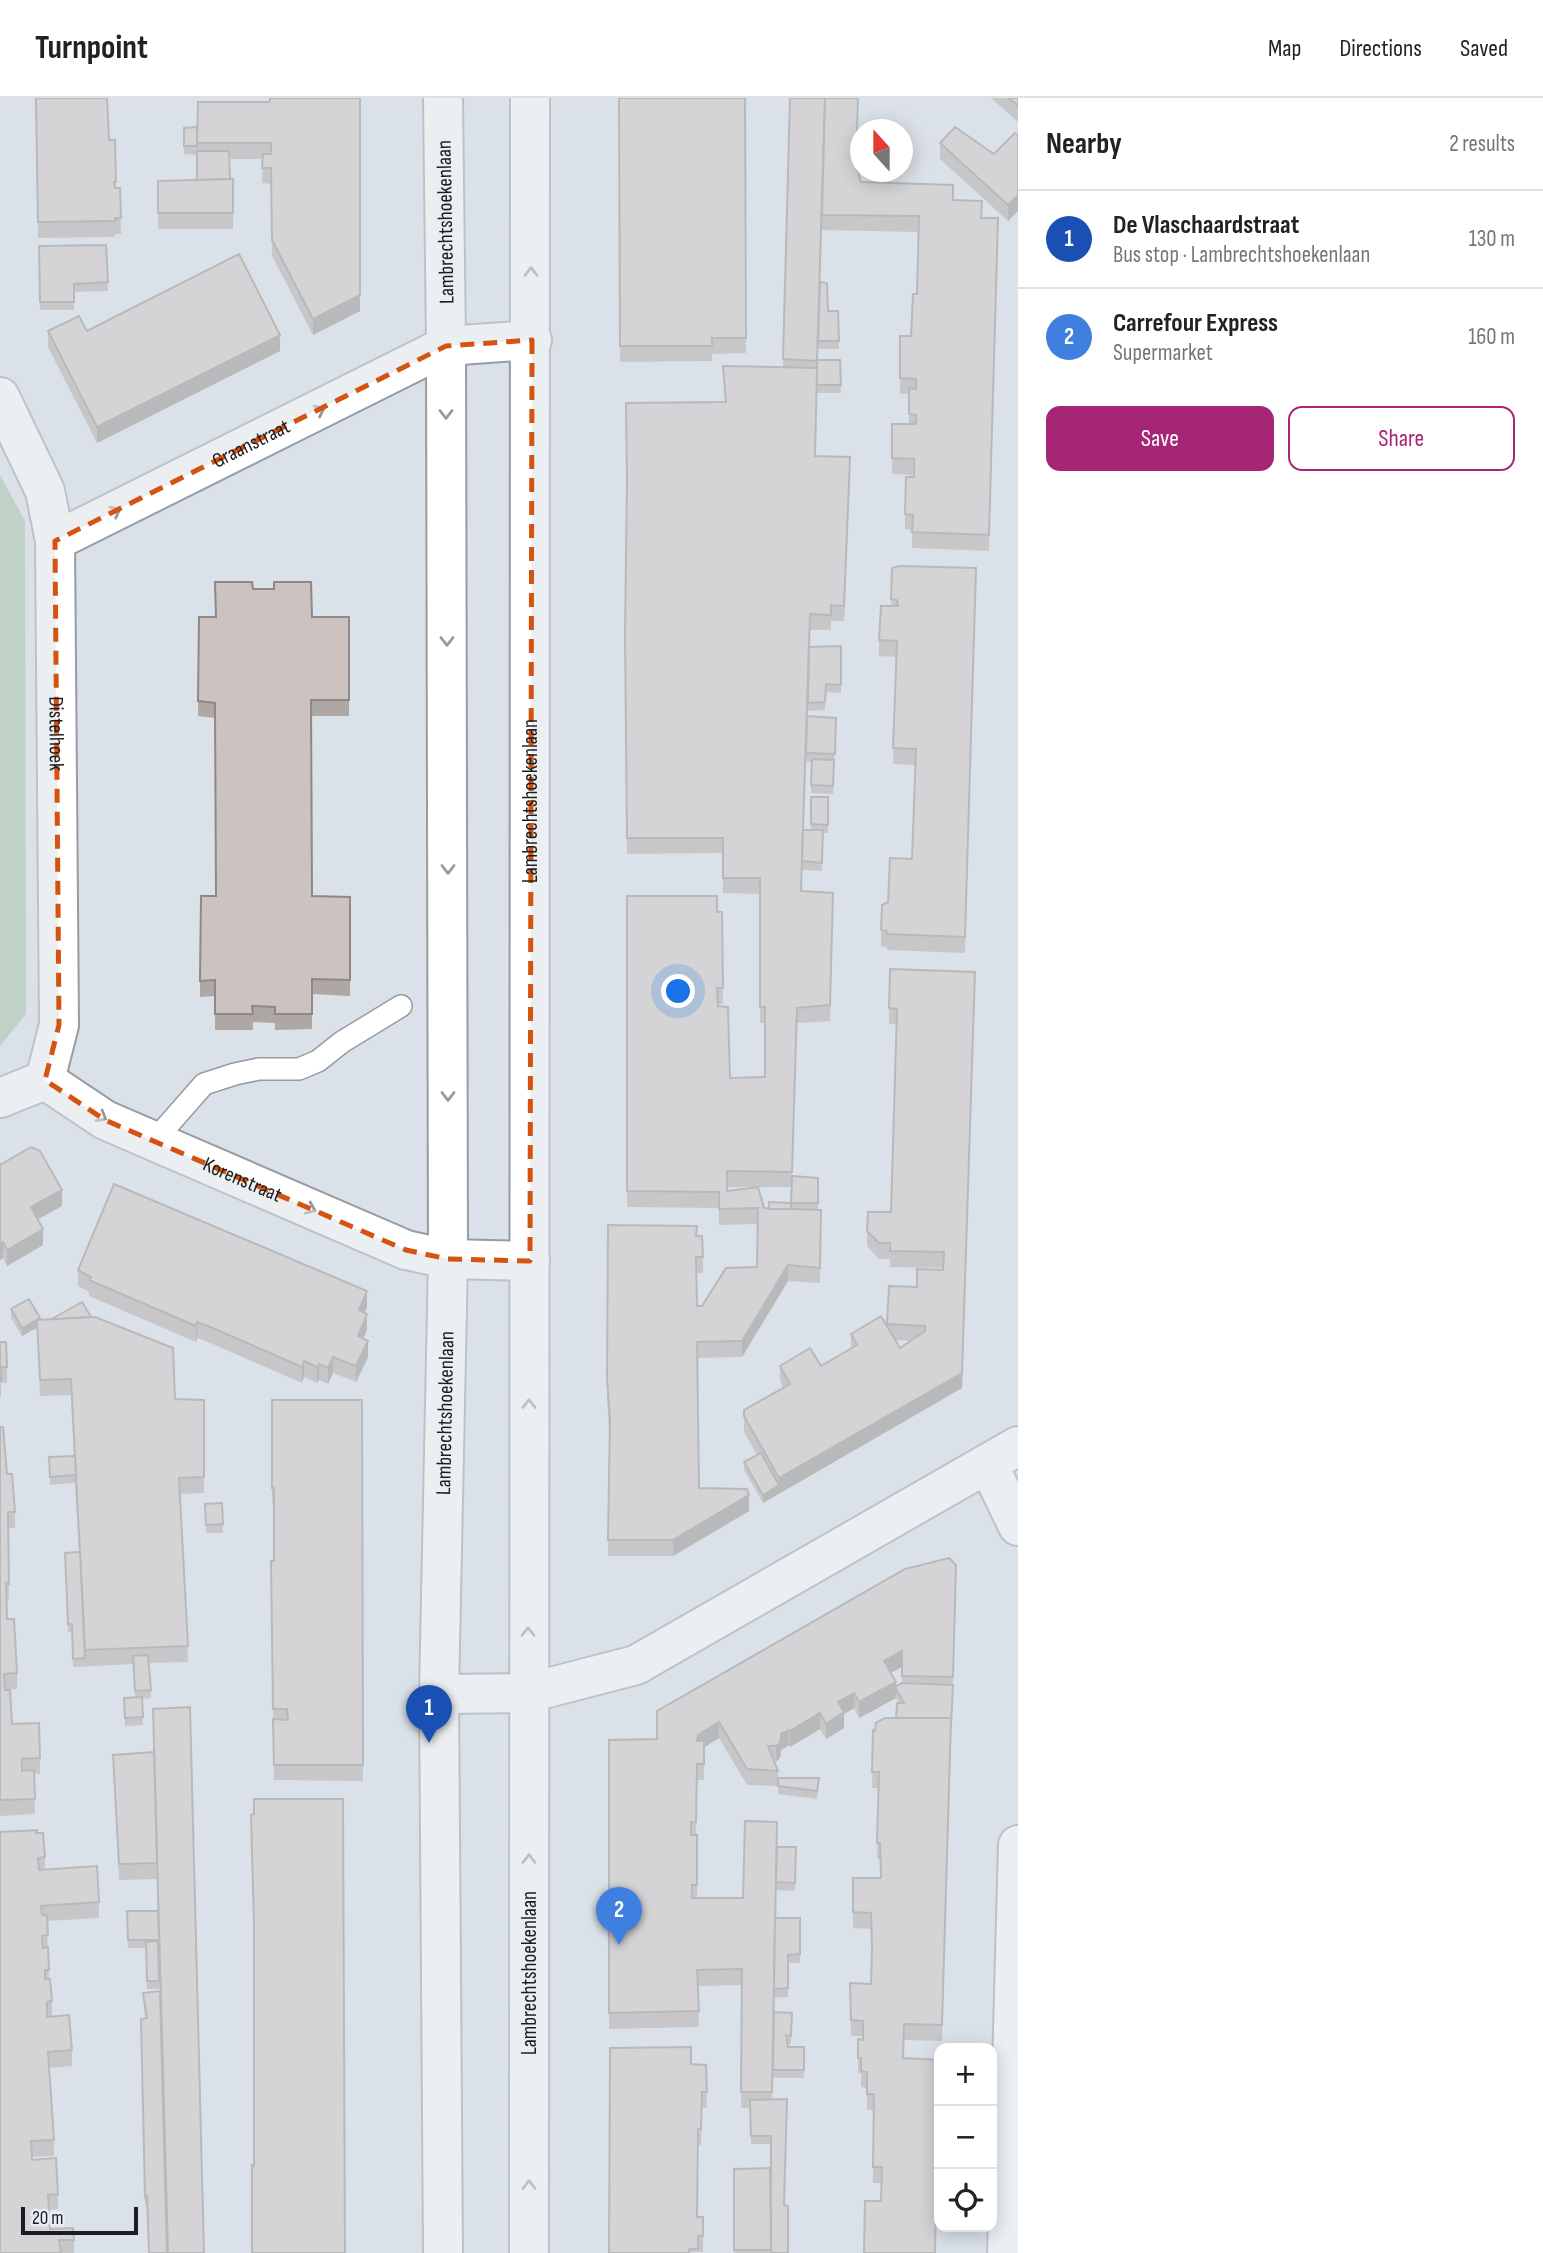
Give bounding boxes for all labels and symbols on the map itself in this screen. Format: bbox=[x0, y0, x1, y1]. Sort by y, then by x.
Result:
north arrow bbox=[850, 119, 913, 182]
street label: Lambrechtshoekenlaan bbox=[432, 140, 459, 304]
one-way arrow bbox=[523, 266, 539, 277]
one-way arrow bbox=[313, 404, 325, 418]
one-way arrow bbox=[438, 409, 454, 420]
street label: Graanstraat bbox=[208, 414, 294, 474]
one-way arrow bbox=[109, 505, 121, 519]
one-way arrow bbox=[439, 637, 455, 647]
street label: Distelhoek bbox=[43, 696, 69, 771]
street label: Lambrechtshoekenlaan bbox=[518, 719, 543, 883]
one-way arrow bbox=[440, 864, 456, 875]
your location bbox=[661, 974, 695, 1008]
one-way arrow bbox=[440, 1092, 456, 1102]
one-way arrow bbox=[95, 1109, 108, 1122]
street label: Korenstraat bbox=[199, 1152, 286, 1208]
one-way arrow bbox=[303, 1201, 316, 1215]
street label: Lambrechtshoekenlaan bbox=[431, 1331, 460, 1495]
one-way arrow bbox=[521, 1399, 537, 1409]
one-way arrow bbox=[520, 1626, 536, 1637]
pin: 1 bbox=[406, 1685, 452, 1743]
one-way arrow bbox=[521, 1854, 537, 1864]
pin: 2 bbox=[596, 1887, 642, 1945]
street label: Lambrechtshoekenlaan bbox=[517, 1891, 542, 2055]
one-way arrow bbox=[521, 2179, 537, 2190]
scale bar bbox=[21, 2204, 138, 2236]

